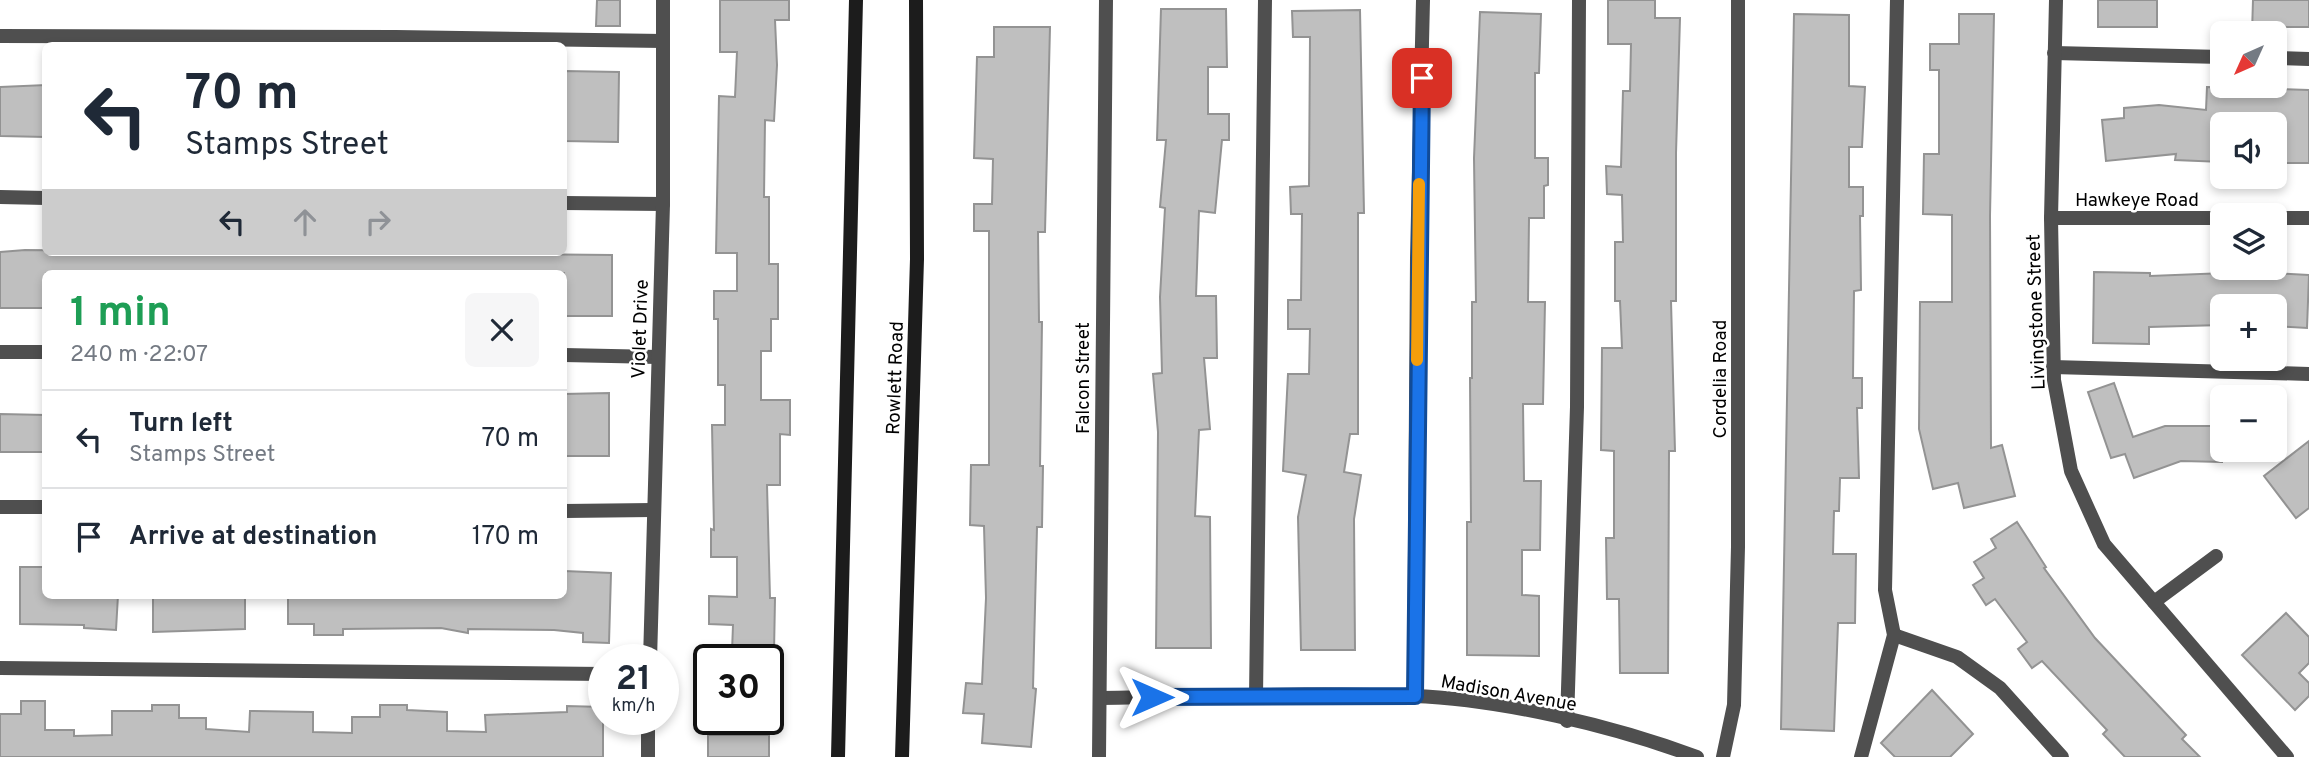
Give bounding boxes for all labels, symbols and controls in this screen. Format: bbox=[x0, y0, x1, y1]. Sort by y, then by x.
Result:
north arrow bbox=[2210, 21, 2287, 98]
map controls bbox=[2210, 21, 2287, 462]
pin bbox=[1392, 48, 1452, 108]
icon: arrive bbox=[1403, 59, 1441, 97]
text: 70 m bbox=[185, 65, 299, 127]
icon: left bbox=[70, 70, 161, 161]
button: sound bbox=[2210, 112, 2287, 189]
text: Stamps Street bbox=[185, 126, 389, 166]
street label: Hawkeye Road bbox=[2075, 189, 2199, 213]
icon: left bbox=[213, 203, 251, 241]
icon: ahead bbox=[286, 203, 324, 241]
icon: right bbox=[359, 203, 397, 241]
button: layers bbox=[2210, 203, 2287, 280]
street label: Livingstone Street bbox=[2022, 234, 2052, 390]
street label: Violet Drive bbox=[627, 279, 655, 379]
text: 1 min bbox=[70, 288, 171, 341]
button: close bbox=[465, 293, 539, 367]
button: + bbox=[2210, 294, 2287, 371]
street label: Cordelia Road bbox=[1709, 320, 1733, 438]
street label: Rowlett Road bbox=[882, 321, 910, 435]
street label: Falcon Street bbox=[1072, 322, 1096, 434]
text: 240 m · 22:07 bbox=[70, 341, 208, 370]
button: − bbox=[2210, 385, 2287, 462]
text: Turn left bbox=[129, 408, 233, 441]
icon: left bbox=[70, 420, 108, 458]
text: 70 m bbox=[481, 423, 539, 456]
text: Stamps Street bbox=[129, 441, 275, 470]
icon: arrive bbox=[70, 518, 108, 556]
text: Arrive at destination bbox=[129, 521, 377, 554]
text: 170 m bbox=[472, 521, 539, 554]
speed limit sign: 30 bbox=[693, 644, 784, 735]
text: 21 bbox=[616, 658, 651, 702]
position arrow bbox=[1115, 660, 1189, 734]
street label: Madison Avenue bbox=[1439, 670, 1579, 718]
text: km/h bbox=[612, 695, 655, 718]

